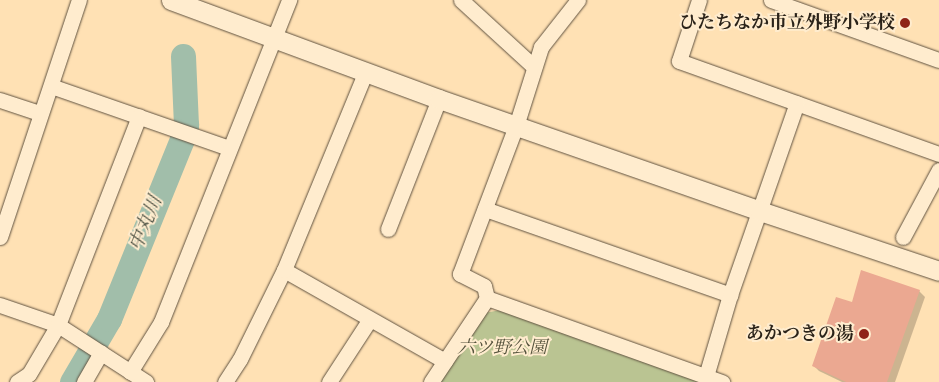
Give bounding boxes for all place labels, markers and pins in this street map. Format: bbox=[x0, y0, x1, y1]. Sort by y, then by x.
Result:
place label: ひたちなか市立外野小学校 bbox=[679, 12, 895, 34]
marker: ひたちなか市立外野小学校 bbox=[899, 17, 911, 29]
place label: あかつきの湯 bbox=[746, 323, 854, 345]
marker: あかつきの湯 bbox=[858, 328, 870, 340]

